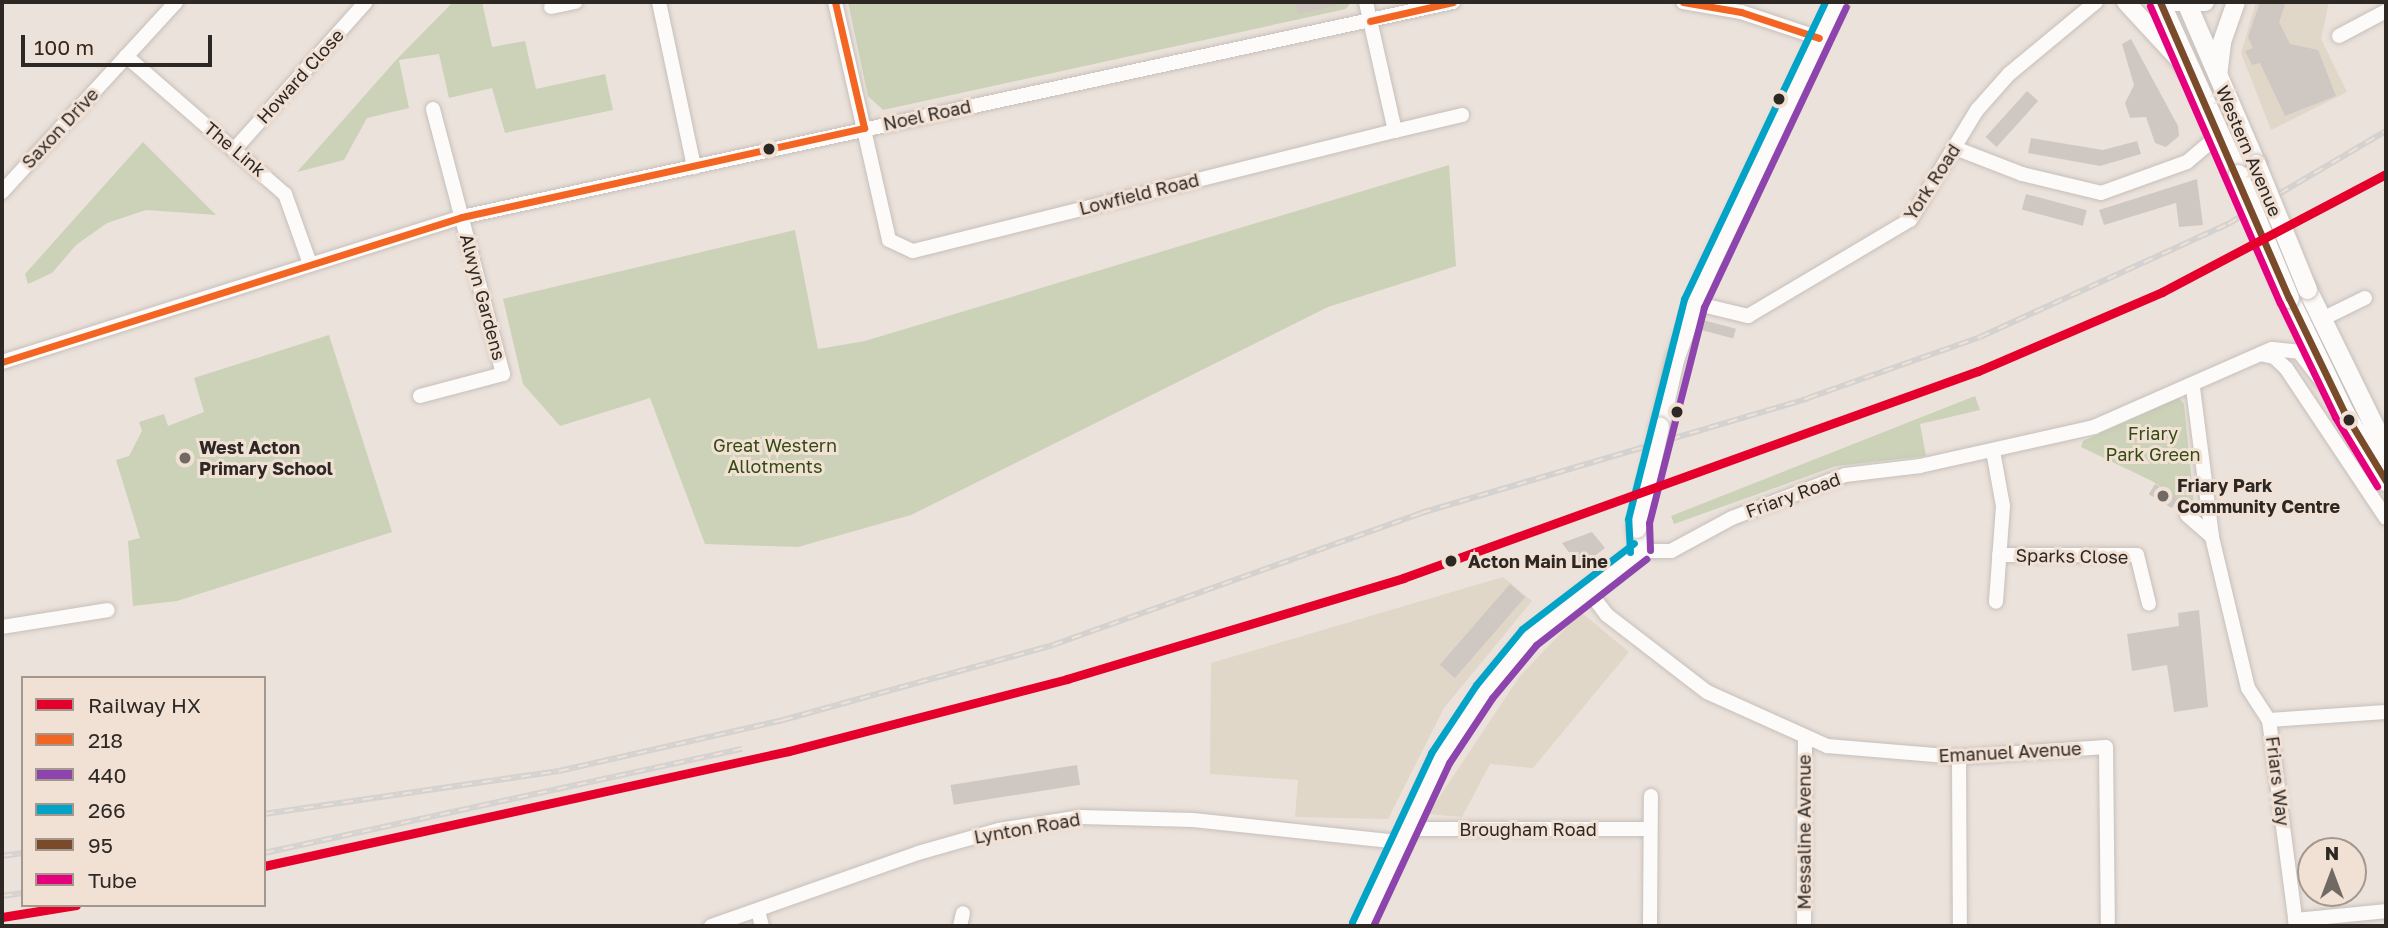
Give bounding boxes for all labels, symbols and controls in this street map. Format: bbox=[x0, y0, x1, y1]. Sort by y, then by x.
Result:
scale bar bbox=[24, 21, 215, 65]
street label: Howard Close bbox=[252, 24, 348, 128]
text: 100 m bbox=[34, 34, 94, 60]
street label: Western Avenue bbox=[2212, 82, 2286, 220]
street label: Saxon Drive bbox=[17, 83, 103, 173]
unlabelled marker bbox=[1772, 92, 1786, 106]
street label: Noel Road bbox=[881, 95, 973, 135]
street label: The Link bbox=[200, 117, 270, 181]
street label: York Road bbox=[1899, 140, 1965, 224]
unlabelled marker bbox=[762, 142, 776, 156]
street label: Lowfield Road bbox=[1077, 169, 1201, 219]
street label: Alwyn Gardens bbox=[456, 232, 510, 362]
unlabelled marker bbox=[1670, 405, 1684, 419]
unlabelled marker bbox=[2342, 413, 2356, 427]
park label: Friary Park Green bbox=[2106, 423, 2200, 466]
park label: Great Western Allotments bbox=[713, 435, 837, 478]
place label: West Acton Primary School bbox=[199, 437, 333, 480]
marker: West Acton Primary School bbox=[177, 450, 193, 466]
street label: Friary Road bbox=[1743, 468, 1843, 522]
place label: Friary Park Community Centre bbox=[2177, 475, 2340, 518]
marker: Friary Park Community Centre bbox=[2155, 488, 2171, 504]
street label: Sparks Close bbox=[2016, 544, 2128, 568]
marker: Acton Main Line bbox=[1440, 550, 1462, 572]
place label: Acton Main Line bbox=[1468, 550, 1608, 572]
legend bbox=[21, 676, 266, 907]
text: Railway HX bbox=[88, 692, 201, 718]
text: 218 bbox=[88, 727, 123, 753]
street label: Friars Way bbox=[2262, 735, 2294, 827]
street label: Emanuel Avenue bbox=[1938, 737, 2082, 767]
street label: Messaline Avenue bbox=[1793, 754, 1815, 910]
text: 440 bbox=[88, 762, 127, 788]
text: 266 bbox=[88, 797, 126, 823]
street label: Lynton Road bbox=[972, 808, 1082, 848]
street label: Brougham Road bbox=[1459, 818, 1597, 840]
text: 95 bbox=[88, 832, 113, 858]
north arrow bbox=[2297, 837, 2367, 907]
text: N bbox=[2325, 841, 2339, 864]
text: Tube bbox=[88, 867, 137, 893]

